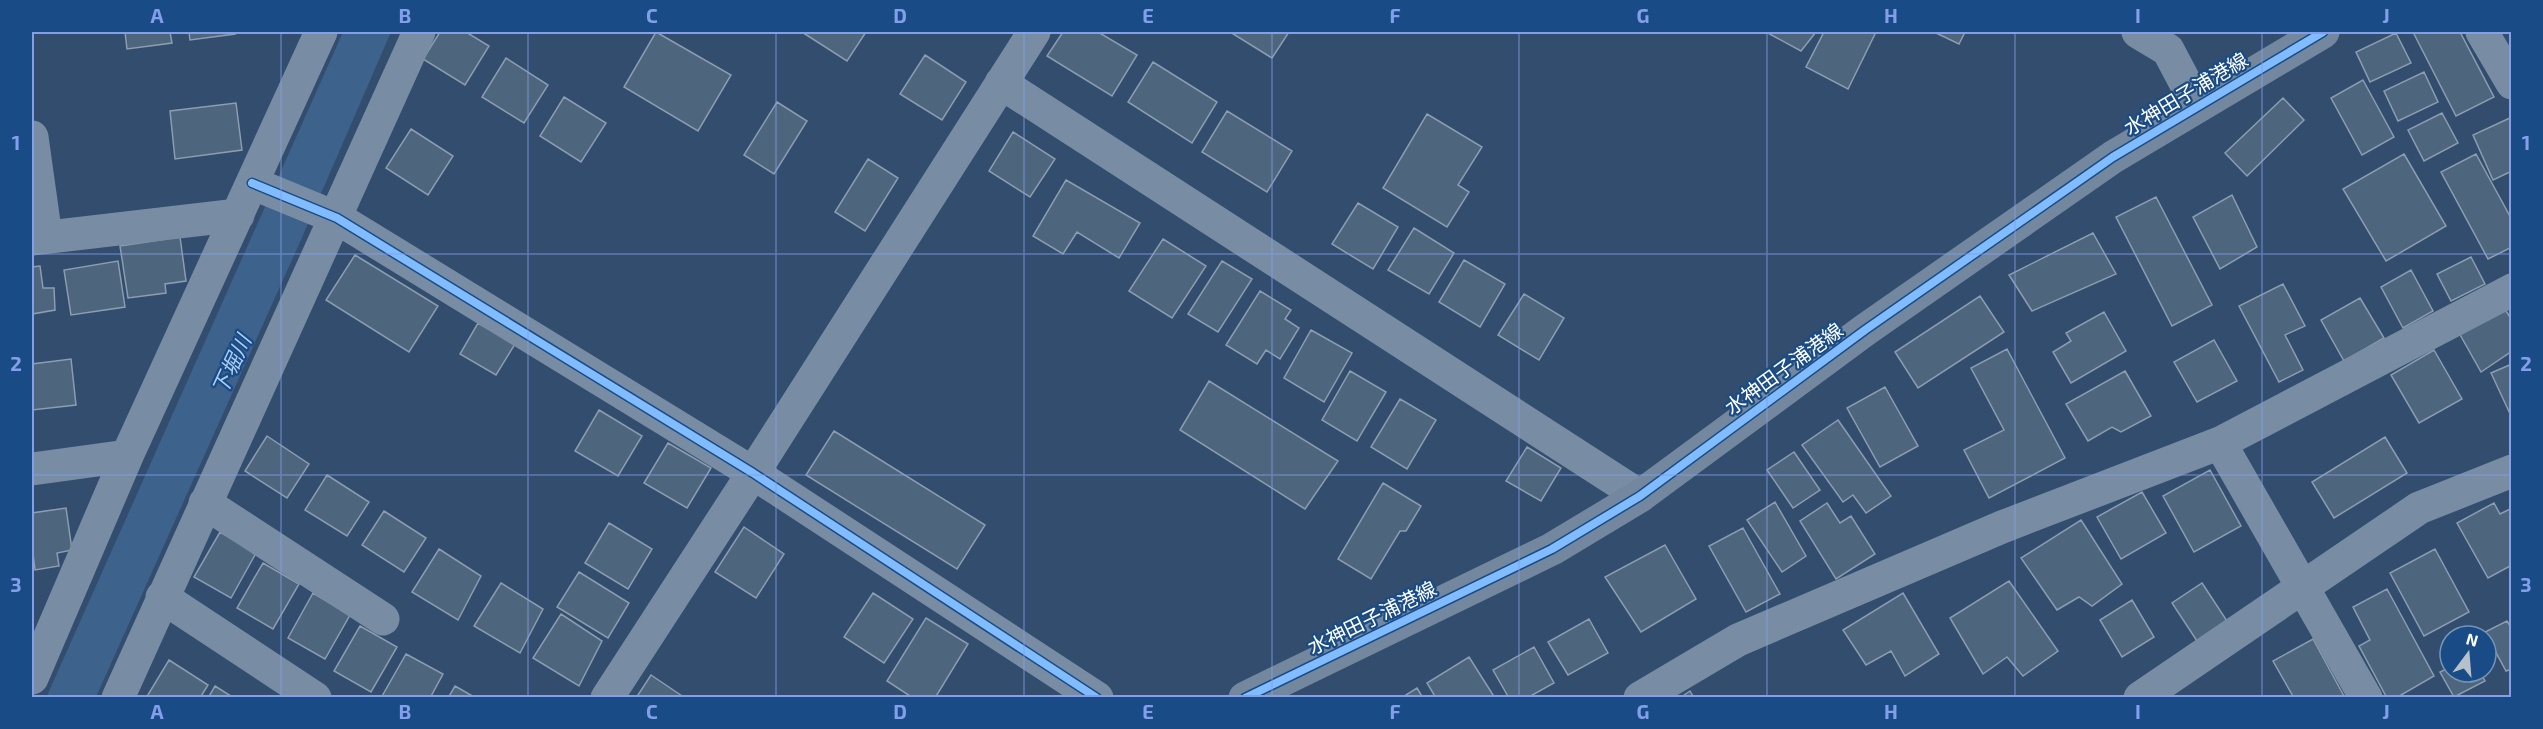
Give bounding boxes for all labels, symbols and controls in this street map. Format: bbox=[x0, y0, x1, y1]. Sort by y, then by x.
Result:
text: A bbox=[150, 3, 164, 27]
text: B bbox=[399, 3, 411, 27]
text: C bbox=[646, 3, 658, 27]
text: D bbox=[893, 3, 907, 27]
text: E bbox=[1142, 3, 1154, 27]
text: F bbox=[1389, 3, 1401, 27]
text: G bbox=[1637, 3, 1649, 27]
text: H bbox=[1884, 3, 1898, 27]
text: I bbox=[2135, 3, 2141, 27]
text: J bbox=[2382, 3, 2390, 27]
street label: 水神田子浦港線 bbox=[2119, 47, 2252, 139]
text: 1 bbox=[12, 130, 20, 154]
text: 1 bbox=[2522, 130, 2530, 154]
street label: 水神田子浦港線 bbox=[1720, 317, 1847, 419]
water label: 下堀川 bbox=[206, 329, 256, 398]
text: 2 bbox=[10, 351, 22, 375]
text: 2 bbox=[2520, 351, 2532, 375]
text: 3 bbox=[10, 572, 22, 596]
text: 3 bbox=[2520, 572, 2532, 596]
street label: 水神田子浦港線 bbox=[1303, 576, 1440, 659]
north arrow bbox=[2438, 624, 2498, 684]
text: N bbox=[2464, 628, 2480, 650]
text: A bbox=[150, 699, 164, 723]
text: B bbox=[399, 699, 411, 723]
text: C bbox=[646, 699, 658, 723]
text: D bbox=[893, 699, 907, 723]
text: E bbox=[1142, 699, 1154, 723]
text: F bbox=[1389, 699, 1401, 723]
text: G bbox=[1637, 699, 1649, 723]
text: H bbox=[1884, 699, 1898, 723]
text: I bbox=[2135, 699, 2141, 723]
text: J bbox=[2382, 699, 2390, 723]

